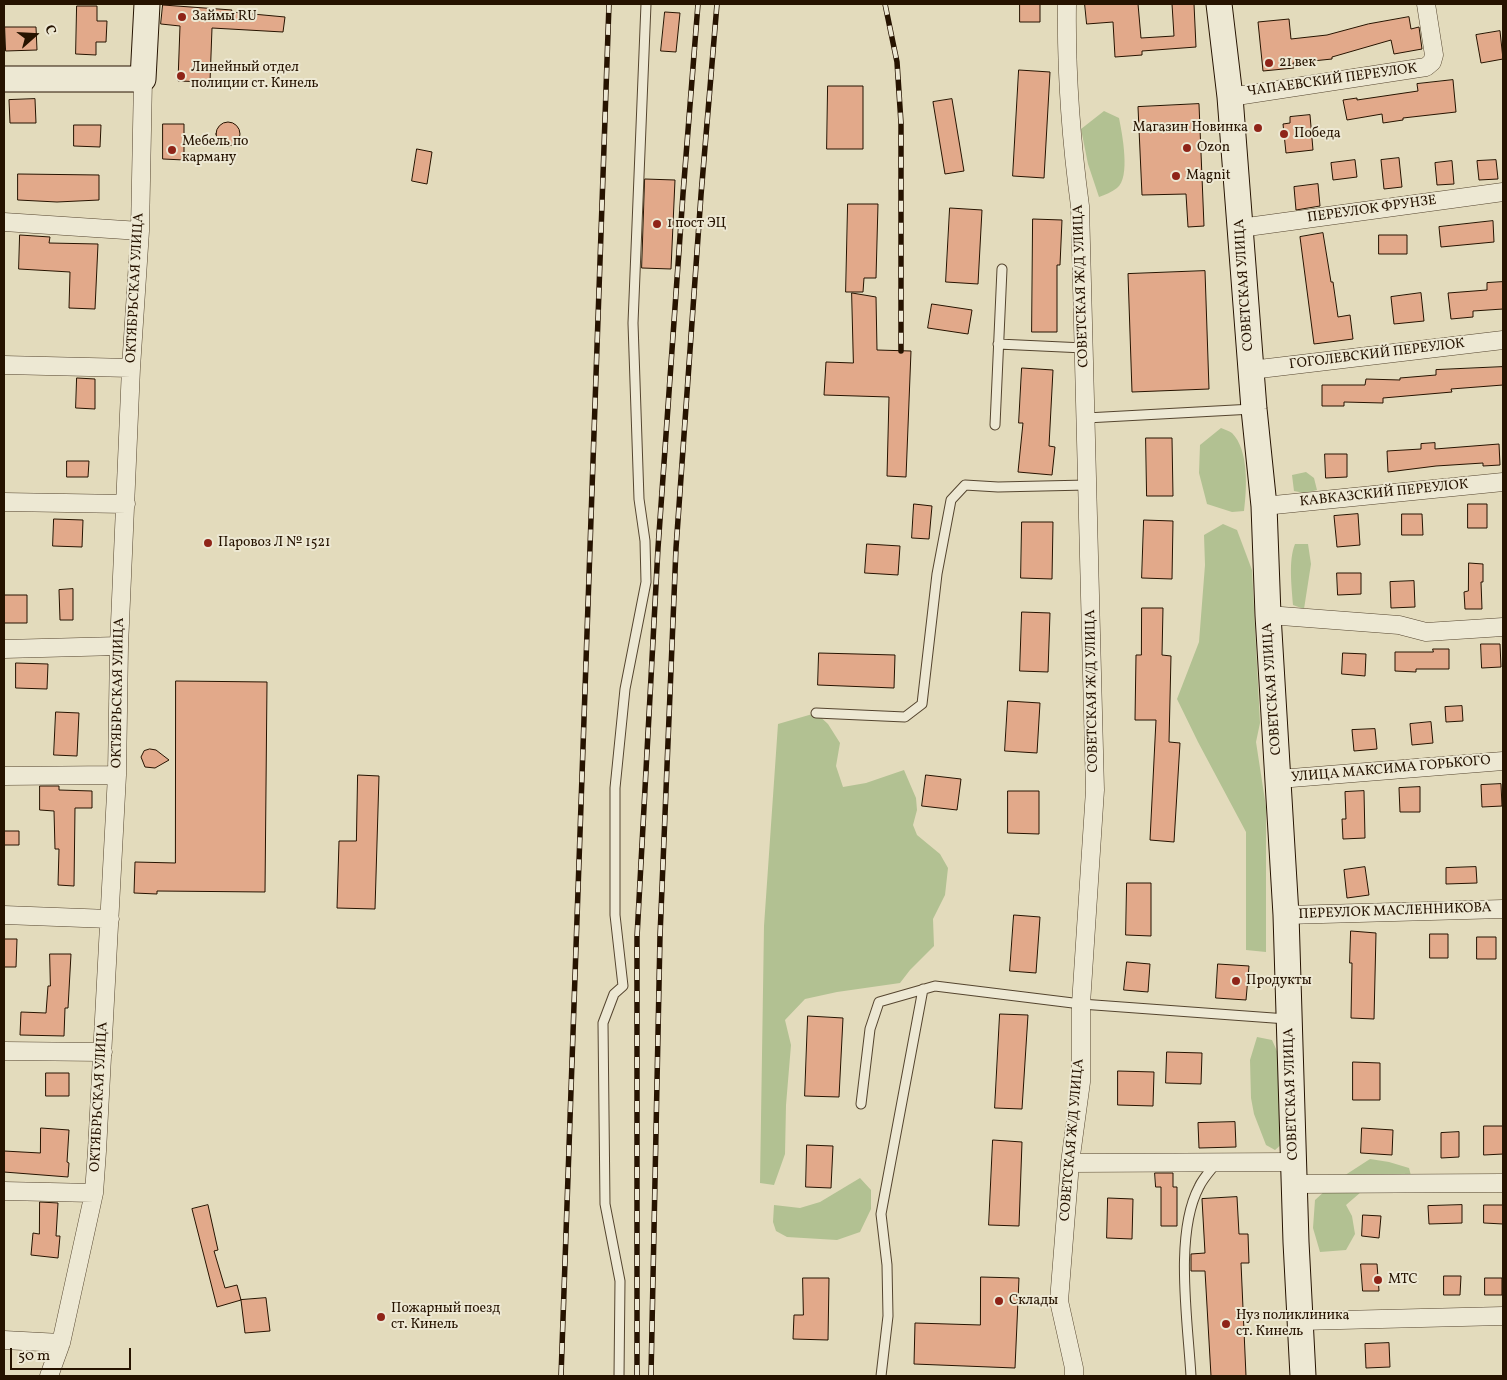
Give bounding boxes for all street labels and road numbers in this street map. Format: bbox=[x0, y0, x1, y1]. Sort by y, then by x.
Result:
street label: ЧАПАЕВСКИЙ ПЕРЕУЛОК bbox=[1246, 61, 1418, 101]
street label: ПЕРЕУЛОК ФРУНЗЕ bbox=[1306, 193, 1438, 227]
street label: СОВЕТСКАЯ Ж/Д УЛИЦА bbox=[1071, 204, 1093, 368]
street label: ОКТЯБРЬСКАЯ УЛИЦА bbox=[124, 212, 148, 364]
street label: СОВЕТСКАЯ УЛИЦА bbox=[1232, 218, 1258, 352]
street label: ГОГОЛЕВСКИЙ ПЕРЕУЛОК bbox=[1288, 336, 1466, 374]
street label: КАВКАЗСКИЙ ПЕРЕУЛОК bbox=[1299, 477, 1469, 511]
street label: СОВЕТСКАЯ Ж/Д УЛИЦА bbox=[1083, 609, 1103, 773]
street label: ОКТЯБРЬСКАЯ УЛИЦА bbox=[109, 618, 129, 768]
street label: СОВЕТСКАЯ УЛИЦА bbox=[1260, 622, 1286, 756]
street label: УЛИЦА МАКСИМА ГОРЬКОГО bbox=[1291, 753, 1491, 787]
street label: ПЕРЕУЛОК МАСЛЕННИКОВА bbox=[1298, 900, 1492, 924]
street label: ОКТЯБРЬСКАЯ УЛИЦА bbox=[88, 1021, 112, 1173]
street label: СОВЕТСКАЯ УЛИЦА bbox=[1281, 1027, 1303, 1161]
street label: СОВЕТСКАЯ Ж/Д УЛИЦА bbox=[1058, 1058, 1088, 1222]

